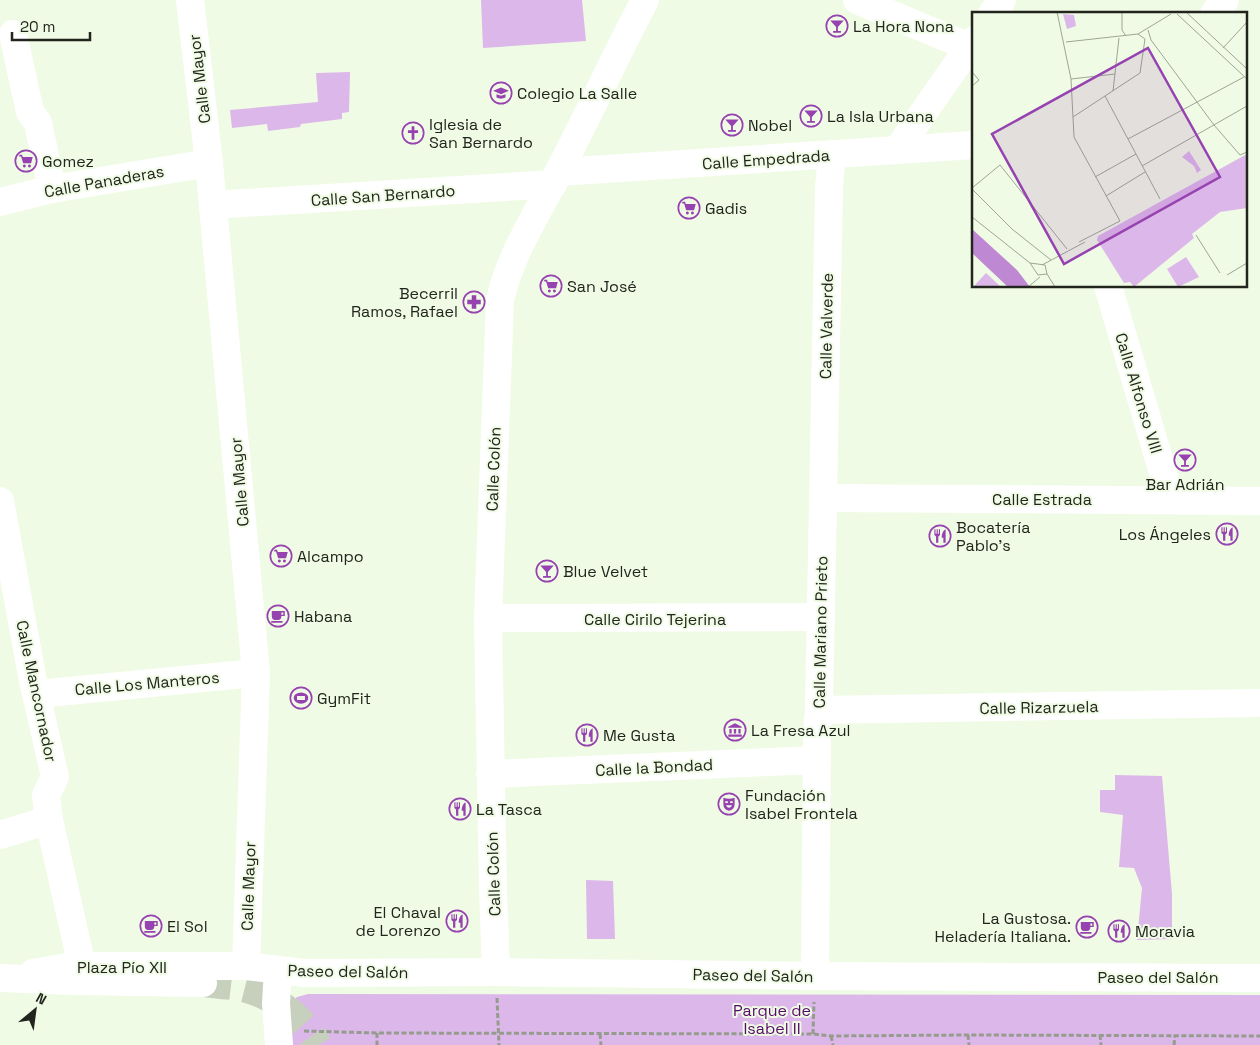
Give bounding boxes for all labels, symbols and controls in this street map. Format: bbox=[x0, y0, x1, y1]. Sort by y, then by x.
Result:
scale bar bbox=[12, 10, 90, 42]
inset map bbox=[972, 12, 1248, 288]
bar icon: La Hora Nona bbox=[825, 14, 849, 38]
place label: La Hora Nona bbox=[853, 16, 954, 37]
text: 20 m bbox=[20, 17, 55, 36]
street label: Calle Mayor bbox=[184, 33, 215, 125]
school or university icon: Colegio La Salle bbox=[489, 81, 513, 105]
place label: Colegio La Salle bbox=[517, 83, 637, 104]
bar icon: La Isla Urbana bbox=[799, 104, 823, 128]
place label: La Isla Urbana bbox=[827, 106, 934, 127]
bar icon: Nobel bbox=[720, 113, 744, 137]
place label: Iglesia de San Bernardo bbox=[429, 114, 533, 153]
place label: Nobel bbox=[748, 115, 792, 136]
church icon: Iglesia de San Bernardo bbox=[401, 121, 425, 145]
street label: Calle Empedrada bbox=[701, 145, 831, 174]
supermarket icon: Gomez bbox=[14, 149, 38, 173]
place label: Gomez bbox=[42, 151, 94, 172]
street label: Calle Panaderas bbox=[42, 161, 166, 202]
street label: Calle San Bernardo bbox=[310, 180, 456, 211]
supermarket icon: Gadis bbox=[677, 196, 701, 220]
place label: Gadis bbox=[705, 198, 747, 219]
street label: Calle Valverde bbox=[815, 273, 838, 379]
supermarket icon: San José bbox=[539, 274, 563, 298]
place label: San José bbox=[567, 276, 637, 297]
place label: Becerril Ramos, Rafael bbox=[351, 283, 458, 322]
pharmacy icon: Becerril Ramos, Rafael bbox=[462, 290, 486, 314]
street label: Calle Alfonso VIII bbox=[1110, 330, 1167, 456]
street label: Calle Colón bbox=[482, 426, 505, 512]
street label: Calle Mayor bbox=[225, 436, 254, 527]
bar icon: Bar Adrián bbox=[1173, 448, 1197, 472]
place label: Bar Adrián bbox=[1145, 474, 1225, 495]
street label: Calle Estrada bbox=[992, 489, 1092, 510]
place label: Bocatería Pablo's bbox=[956, 517, 1030, 556]
restaurant icon: Los Ángeles bbox=[1215, 522, 1239, 546]
restaurant icon: Bocatería Pablo's bbox=[928, 524, 952, 548]
place label: Los Ángeles bbox=[1119, 524, 1211, 545]
supermarket icon: Alcampo bbox=[269, 544, 293, 568]
place label: Alcampo bbox=[297, 546, 364, 567]
street label: Calle Mariano Prieto bbox=[809, 556, 832, 708]
bar icon: Blue Velvet bbox=[535, 559, 559, 583]
place label: Blue Velvet bbox=[563, 561, 648, 582]
cafe icon: Habana bbox=[266, 604, 290, 628]
place label: Habana bbox=[294, 606, 352, 627]
street label: Calle Cirilo Tejerina bbox=[584, 609, 726, 630]
street label: Calle Mancornador bbox=[11, 618, 62, 764]
street label: Calle Los Manteros bbox=[74, 667, 220, 700]
sports icon: GymFit bbox=[289, 686, 313, 710]
place label: GymFit bbox=[317, 688, 371, 709]
street label: Calle Rizarzuela bbox=[979, 696, 1099, 719]
museum icon: La Fresa Azul bbox=[723, 718, 747, 742]
place label: La Fresa Azul bbox=[751, 720, 851, 741]
restaurant icon: Me Gusta bbox=[575, 723, 599, 747]
place label: Me Gusta bbox=[603, 725, 676, 746]
street label: Calle la Bondad bbox=[595, 754, 713, 781]
place label: Fundación Isabel Frontela bbox=[745, 785, 858, 824]
theatre icon: Fundación Isabel Frontela bbox=[717, 792, 741, 816]
restaurant icon: La Tasca bbox=[448, 797, 472, 821]
place label: La Tasca bbox=[476, 799, 542, 820]
street label: Calle Colón bbox=[482, 831, 505, 917]
street label: Calle Mayor bbox=[236, 841, 261, 931]
place label: El Chaval de Lorenzo bbox=[356, 902, 441, 941]
place label: La Gustosa. Heladería Italiana. bbox=[935, 908, 1071, 947]
restaurant icon: El Chaval de Lorenzo bbox=[445, 909, 469, 933]
cafe icon: El Sol bbox=[139, 914, 163, 938]
cafe icon: La Gustosa. Heladería Italiana. bbox=[1075, 915, 1099, 939]
place label: El Sol bbox=[167, 916, 208, 937]
restaurant icon: Moravia bbox=[1107, 919, 1131, 943]
place label: Moravia bbox=[1135, 921, 1195, 942]
street label: Plaza Pío XII bbox=[77, 957, 167, 978]
street label: Paseo del Salón bbox=[287, 960, 409, 983]
street label: Paseo del Salón bbox=[692, 964, 814, 987]
street label: Paseo del Salón bbox=[1098, 967, 1218, 988]
north arrow bbox=[10, 985, 60, 1035]
text: N bbox=[33, 988, 50, 1009]
park label: Parque de Isabel II bbox=[733, 1000, 811, 1039]

